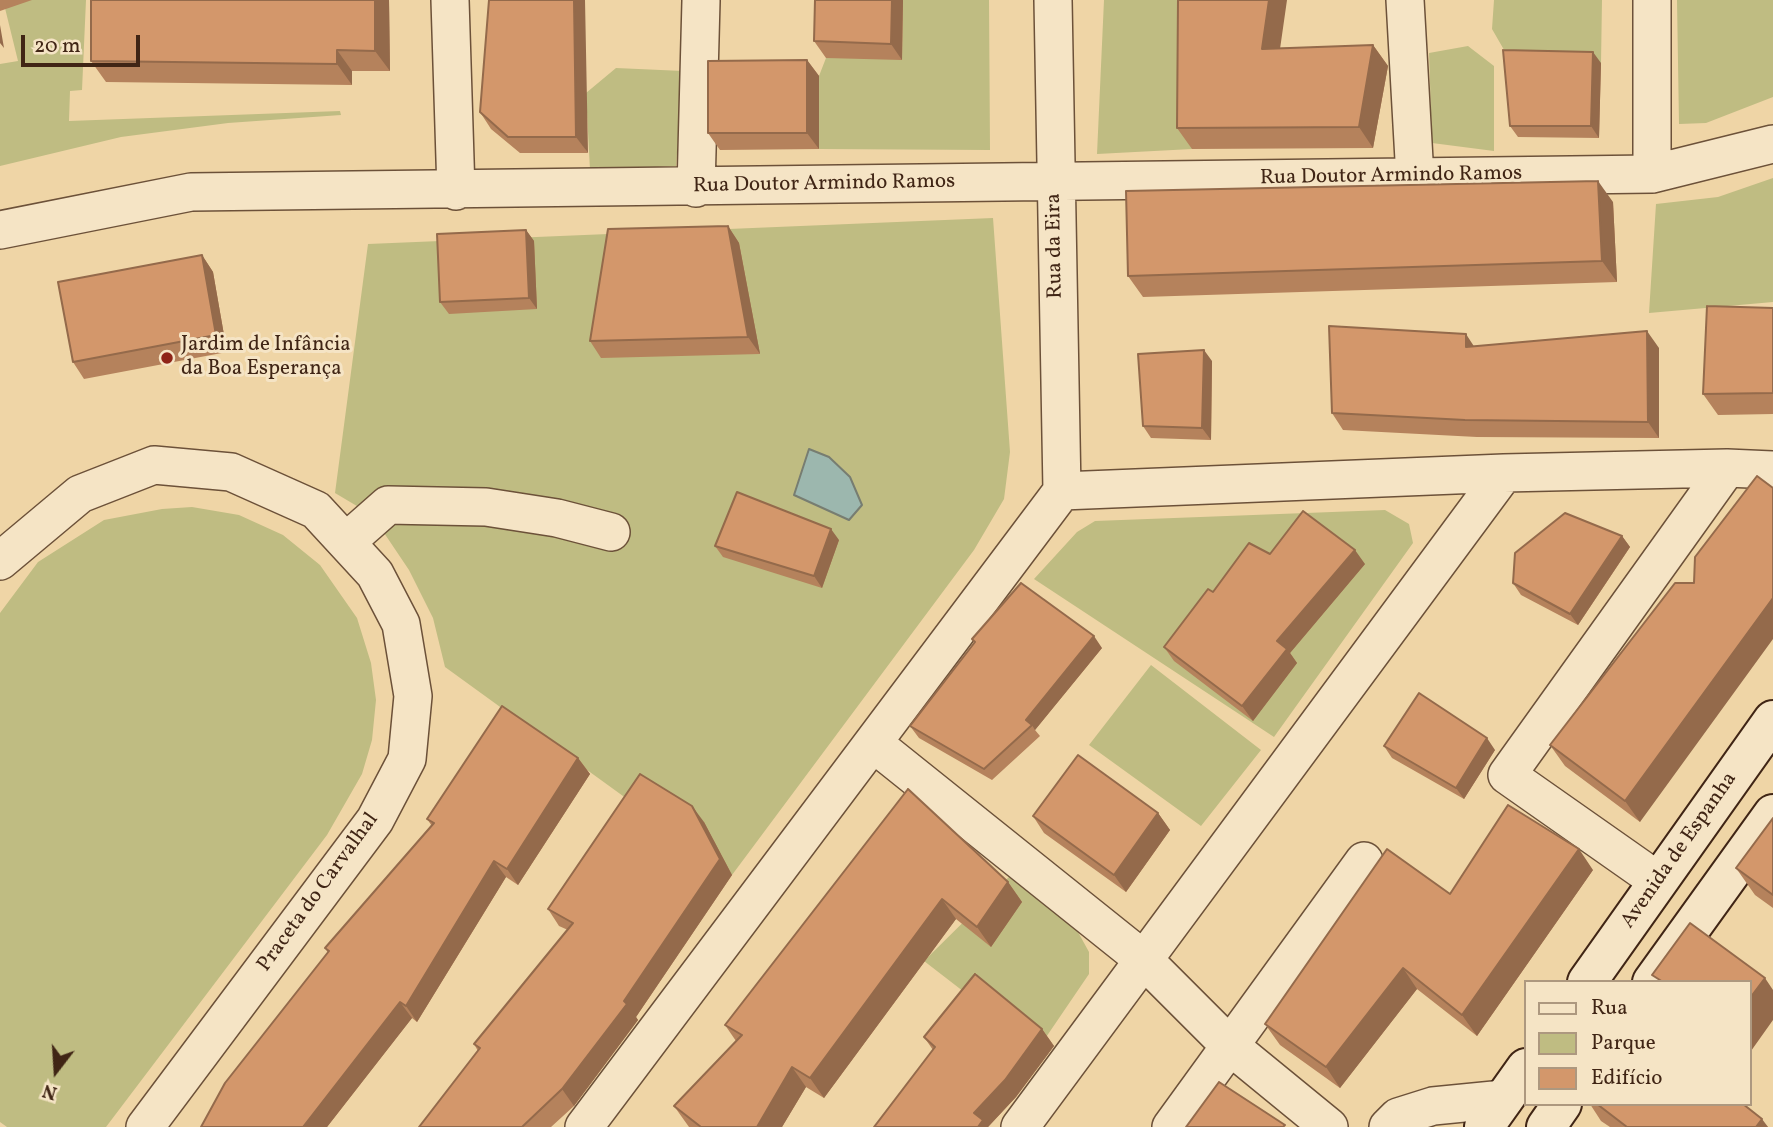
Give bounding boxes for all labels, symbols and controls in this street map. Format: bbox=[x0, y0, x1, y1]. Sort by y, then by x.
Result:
scale bar bbox=[24, 21, 144, 65]
text: 20 m bbox=[34, 32, 80, 61]
street label: Rua Doutor Armindo Ramos bbox=[1260, 162, 1522, 192]
street label: Rua Doutor Armindo Ramos bbox=[693, 170, 955, 200]
street label: Rua da Eira bbox=[1042, 193, 1070, 299]
place label: Jardim de Infância da Boa Esperança bbox=[181, 333, 351, 383]
marker: Jardim de Infância da Boa Esperança bbox=[159, 350, 175, 366]
street label: Avenida de Espanha bbox=[1617, 768, 1743, 934]
street label: Praceta do Carvalhal bbox=[253, 809, 385, 977]
legend bbox=[1524, 980, 1752, 1106]
text: Rua bbox=[1591, 994, 1628, 1023]
text: Parque bbox=[1591, 1029, 1656, 1058]
north arrow bbox=[21, 1036, 91, 1106]
text: Edifício bbox=[1591, 1064, 1663, 1093]
text: N bbox=[39, 1077, 60, 1106]

